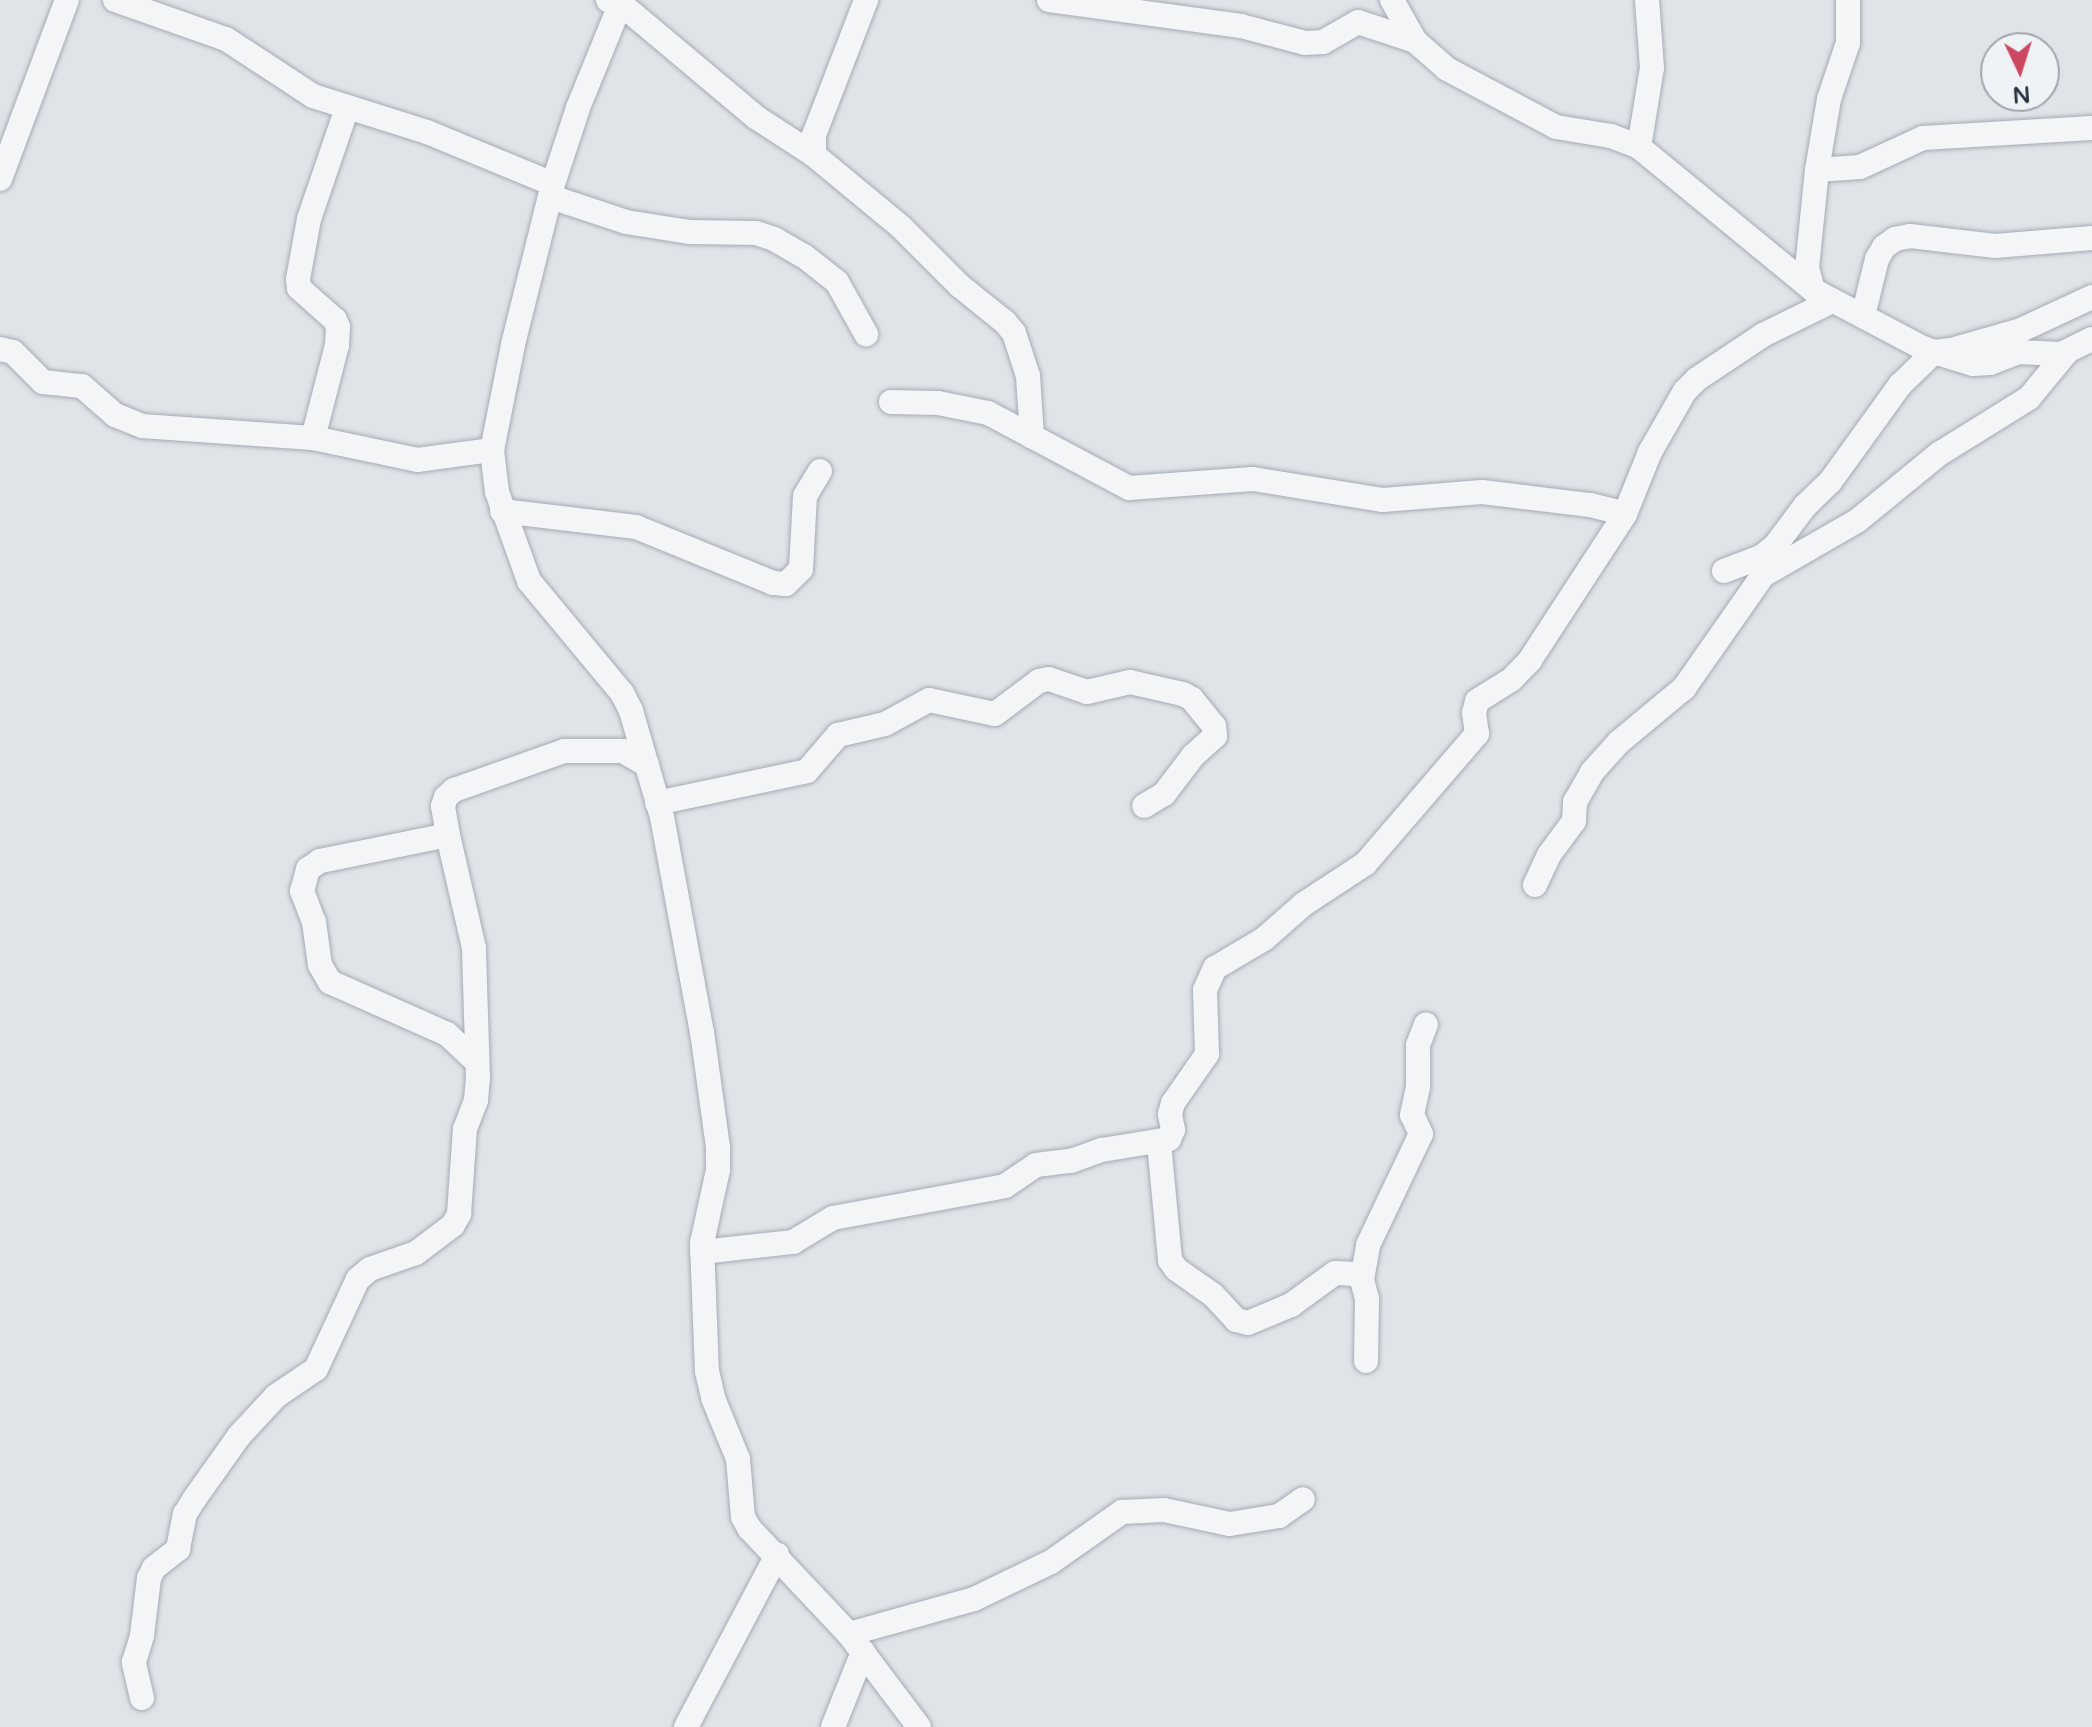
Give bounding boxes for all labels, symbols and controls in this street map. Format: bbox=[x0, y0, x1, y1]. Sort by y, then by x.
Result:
north arrow bbox=[1980, 32, 2060, 112]
text: N bbox=[2012, 80, 2031, 108]

